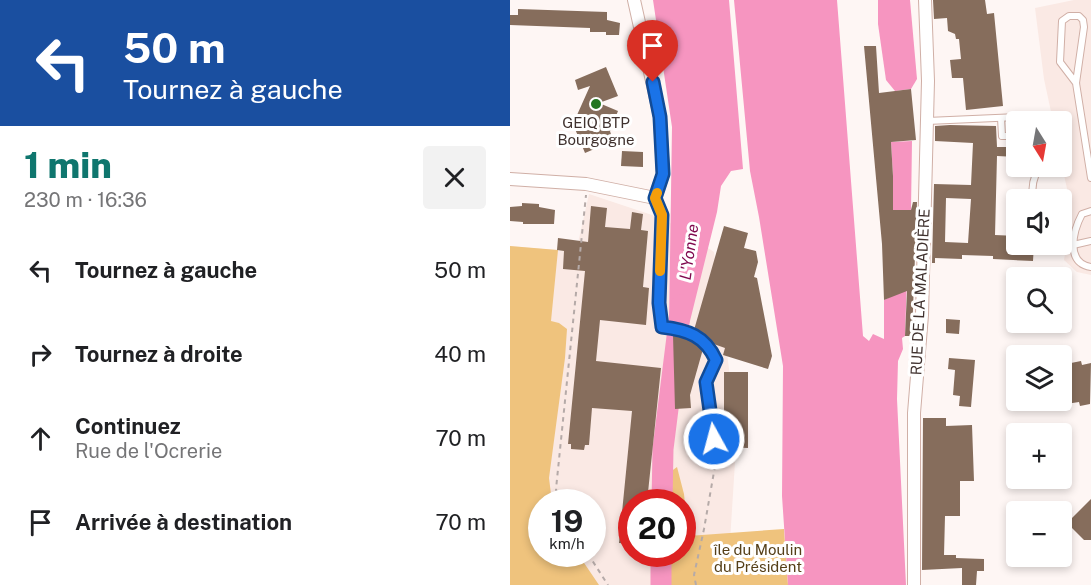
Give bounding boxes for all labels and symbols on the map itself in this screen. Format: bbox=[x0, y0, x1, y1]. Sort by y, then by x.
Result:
pin bbox=[627, 20, 678, 82]
marker: GEIQ BTP Bourgogne bbox=[589, 97, 603, 111]
north arrow bbox=[1006, 111, 1072, 177]
place label: GEIQ BTP Bourgogne bbox=[558, 114, 635, 148]
street label: RUE DE LA MALADIÈRE bbox=[907, 208, 933, 376]
water label: L'Yonne bbox=[676, 223, 702, 281]
position arrow bbox=[682, 407, 746, 471]
speed limit sign: 20 bbox=[618, 489, 696, 567]
park label: île du Moulin du Président bbox=[713, 541, 802, 575]

